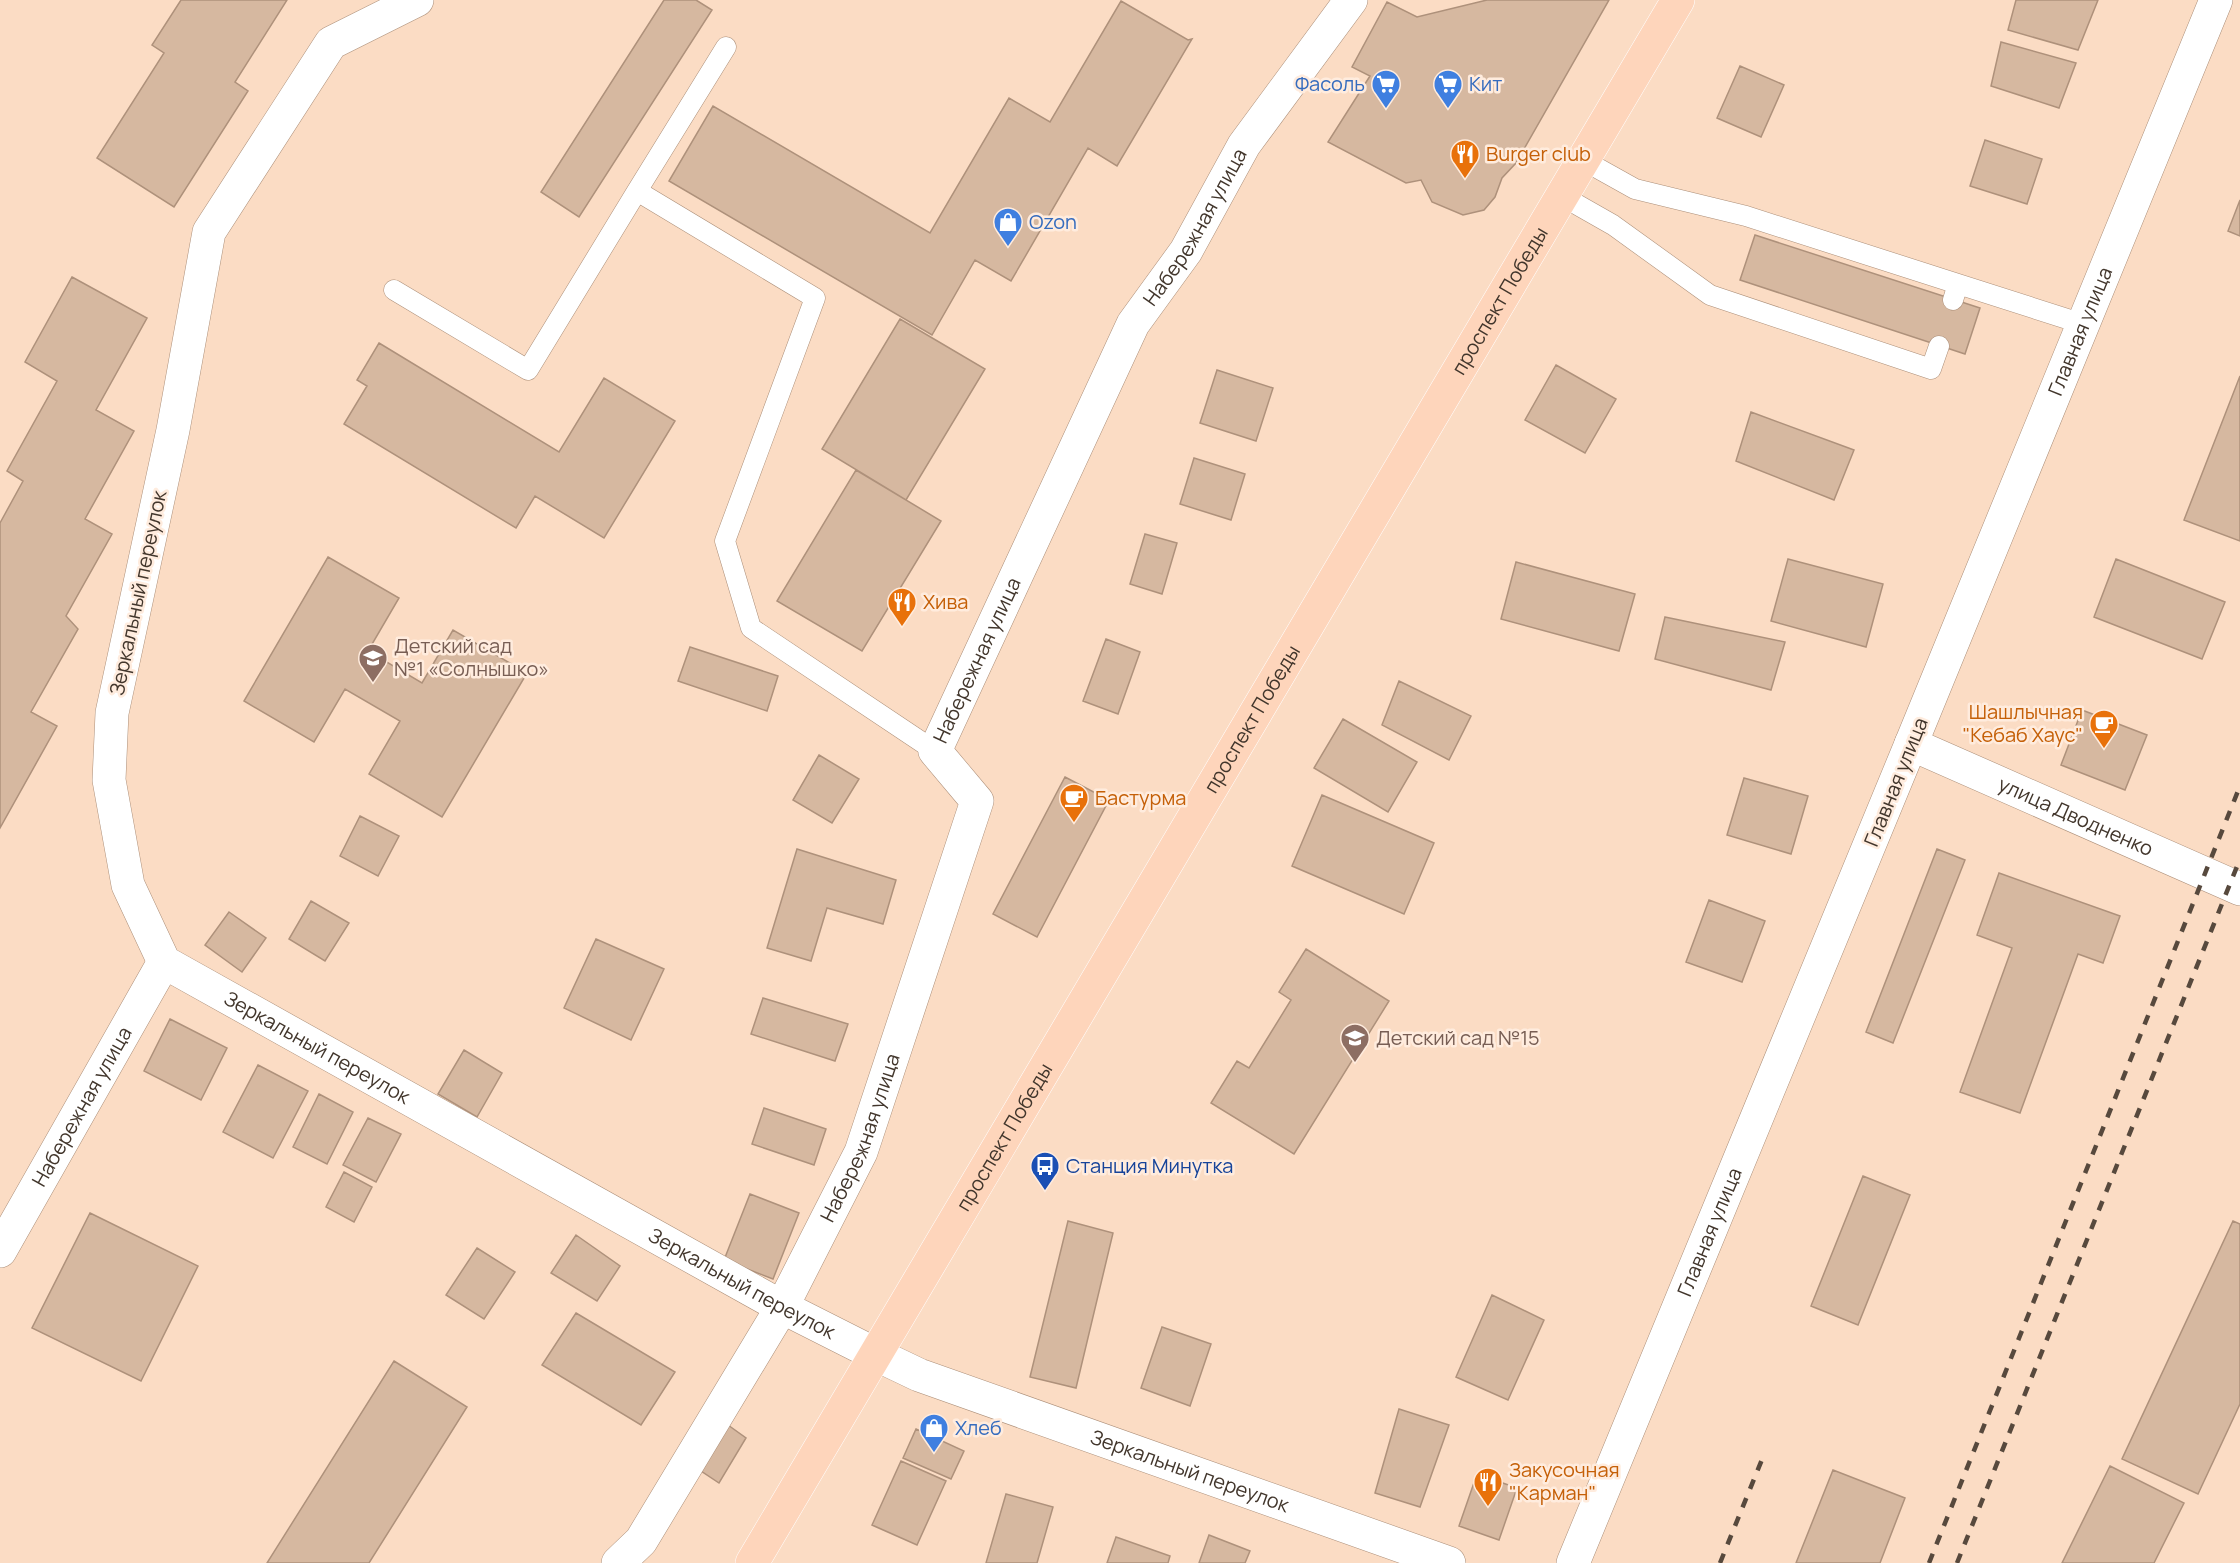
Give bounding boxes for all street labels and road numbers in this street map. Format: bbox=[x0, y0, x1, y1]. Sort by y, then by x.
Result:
street label: Набережная улица bbox=[1137, 143, 1253, 311]
street label: проспект Победы bbox=[1445, 222, 1554, 380]
street label: Главная улица bbox=[2041, 263, 2118, 400]
street label: Зеркальный переулок bbox=[103, 487, 173, 698]
street label: Набережная улица bbox=[927, 573, 1027, 747]
street label: проспект Победы bbox=[1197, 640, 1306, 798]
street label: Главная улица bbox=[1857, 713, 1934, 850]
street label: улица Дводненко bbox=[1994, 770, 2158, 862]
street label: Зеркальный переулок bbox=[220, 984, 416, 1110]
street label: Набережная улица bbox=[25, 1021, 138, 1191]
street label: Набережная улица bbox=[814, 1050, 906, 1226]
street label: проспект Победы bbox=[950, 1058, 1058, 1216]
street label: Главная улица bbox=[1671, 1163, 1748, 1300]
street label: Зеркальный переулок bbox=[644, 1221, 841, 1345]
street label: Зеркальный переулок bbox=[1087, 1423, 1294, 1519]

